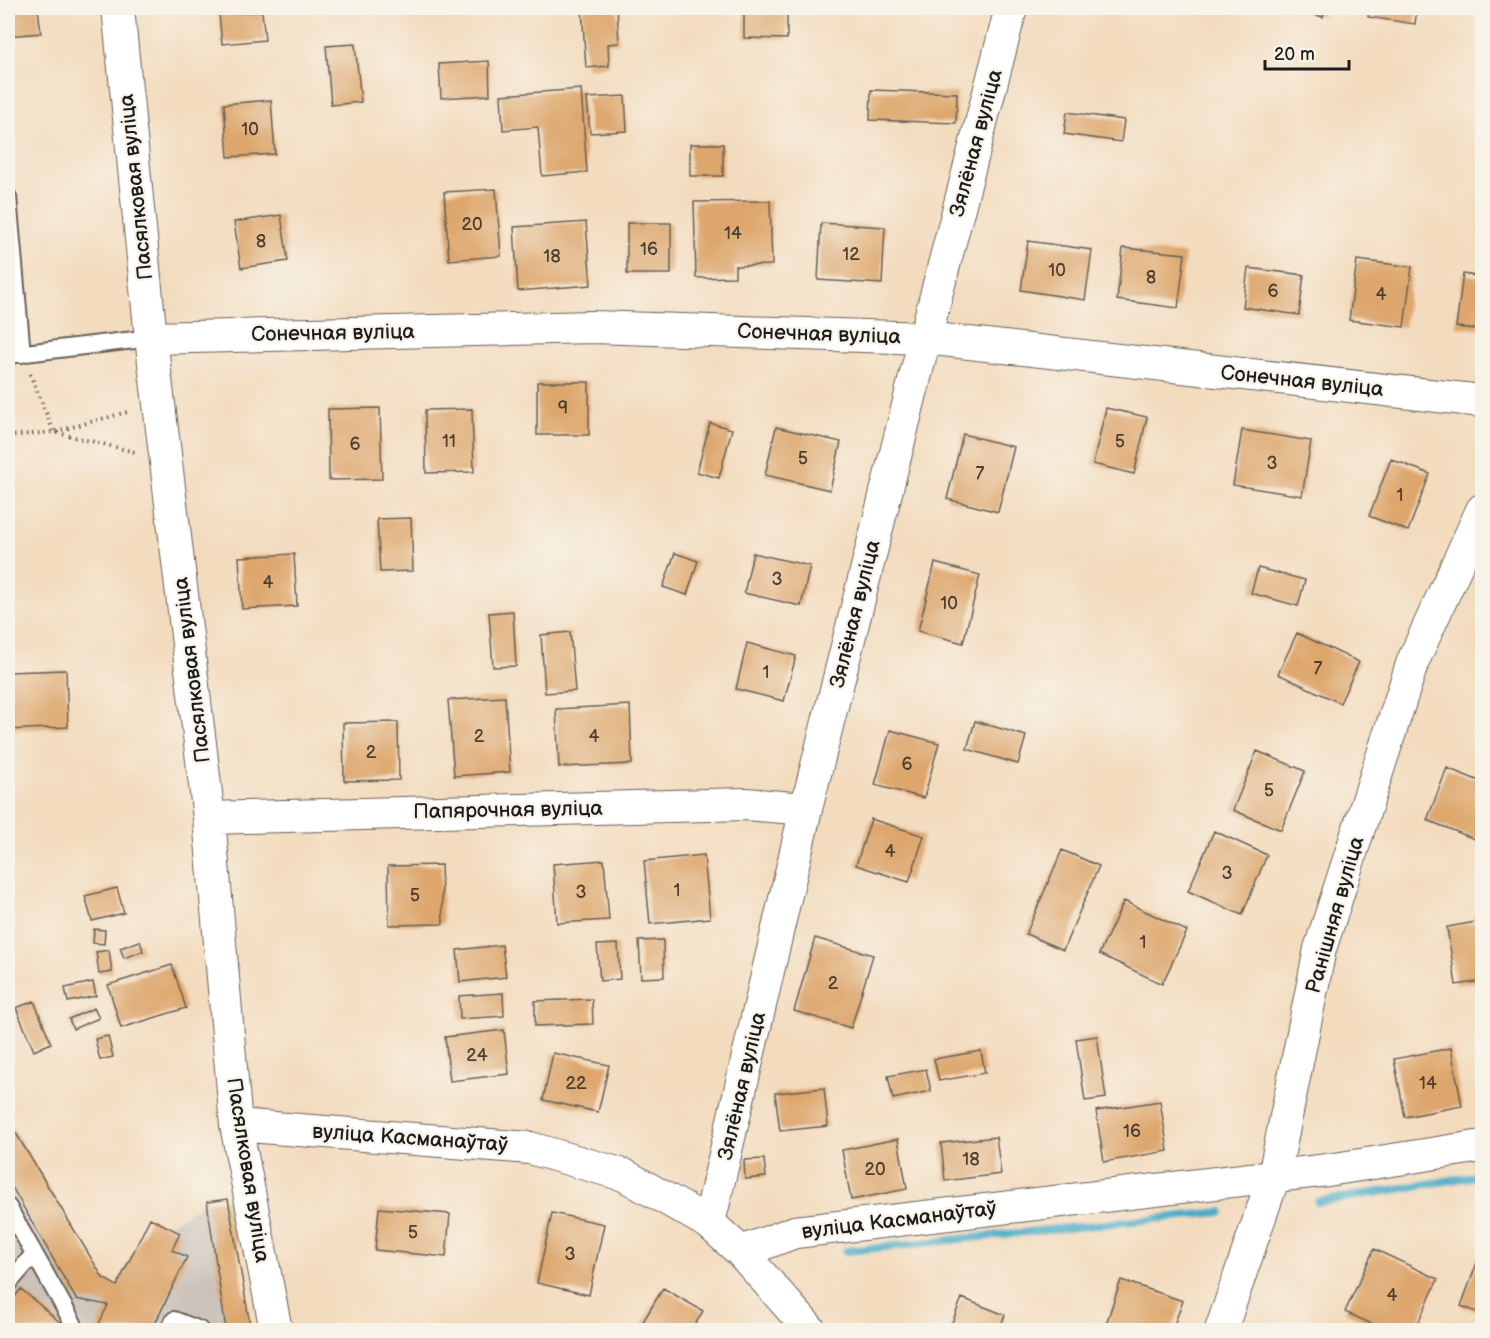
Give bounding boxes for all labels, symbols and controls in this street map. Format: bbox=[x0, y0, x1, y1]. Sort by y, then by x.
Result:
scale bar bbox=[1265, 33, 1349, 71]
text: 20 m bbox=[1274, 44, 1315, 65]
street label: Зялёная вуліца bbox=[944, 66, 1008, 219]
street label: Пасялковая вуліца bbox=[114, 92, 158, 281]
house number: 10 bbox=[241, 119, 259, 140]
house number: 20 bbox=[461, 214, 483, 235]
house number: 14 bbox=[724, 223, 742, 244]
house number: 8 bbox=[256, 231, 266, 252]
house number: 16 bbox=[640, 239, 658, 260]
house number: 12 bbox=[842, 244, 860, 265]
house number: 18 bbox=[543, 246, 561, 267]
house number: 10 bbox=[1048, 260, 1066, 281]
house number: 8 bbox=[1146, 267, 1156, 288]
house number: 6 bbox=[1268, 281, 1279, 302]
house number: 4 bbox=[1376, 284, 1387, 305]
street label: Сонечная вуліца bbox=[251, 319, 416, 347]
street label: Сонечная вуліца bbox=[737, 319, 902, 349]
street label: Сонечная вуліца bbox=[1219, 360, 1385, 402]
house number: 9 bbox=[558, 398, 568, 419]
house number: 11 bbox=[442, 431, 456, 452]
house number: 5 bbox=[1115, 431, 1125, 452]
house number: 6 bbox=[350, 434, 361, 455]
house number: 5 bbox=[798, 448, 808, 469]
house number: 3 bbox=[1266, 453, 1278, 474]
house number: 7 bbox=[976, 463, 985, 484]
house number: 1 bbox=[1397, 485, 1403, 506]
street label: Зялёная вуліца bbox=[825, 537, 886, 691]
house number: 3 bbox=[771, 569, 783, 590]
house number: 4 bbox=[263, 572, 274, 593]
street label: Пасялковая вуліца bbox=[168, 575, 216, 764]
house number: 10 bbox=[940, 593, 958, 614]
house number: 7 bbox=[1314, 658, 1323, 679]
house number: 1 bbox=[763, 662, 769, 683]
house number: 2 bbox=[474, 726, 485, 747]
house number: 4 bbox=[589, 726, 600, 747]
house number: 2 bbox=[366, 742, 377, 763]
house number: 6 bbox=[902, 754, 913, 775]
house number: 5 bbox=[1264, 780, 1274, 801]
street label: Папярочная вуліца bbox=[413, 796, 604, 824]
street label: Ранішняя вуліца bbox=[1301, 833, 1370, 996]
house number: 4 bbox=[885, 841, 896, 862]
house number: 3 bbox=[1221, 863, 1233, 884]
house number: 1 bbox=[674, 880, 680, 901]
house number: 3 bbox=[575, 882, 587, 903]
house number: 5 bbox=[410, 885, 420, 906]
house number: 1 bbox=[1140, 932, 1146, 953]
house number: 2 bbox=[828, 973, 839, 994]
street label: Зялёная вуліца bbox=[713, 1009, 771, 1163]
house number: 24 bbox=[466, 1045, 488, 1066]
house number: 22 bbox=[565, 1073, 587, 1094]
house number: 14 bbox=[1419, 1073, 1437, 1094]
street label: Пасялковая вуліца bbox=[221, 1076, 275, 1265]
street label: вуліца Касманаўтаў bbox=[311, 1119, 509, 1157]
house number: 16 bbox=[1123, 1121, 1141, 1142]
house number: 18 bbox=[962, 1149, 980, 1170]
house number: 20 bbox=[864, 1159, 886, 1180]
street label: вуліца Касманаўтаў bbox=[800, 1196, 998, 1244]
house number: 5 bbox=[408, 1222, 418, 1243]
house number: 3 bbox=[564, 1244, 576, 1265]
house number: 4 bbox=[1387, 1285, 1398, 1306]

